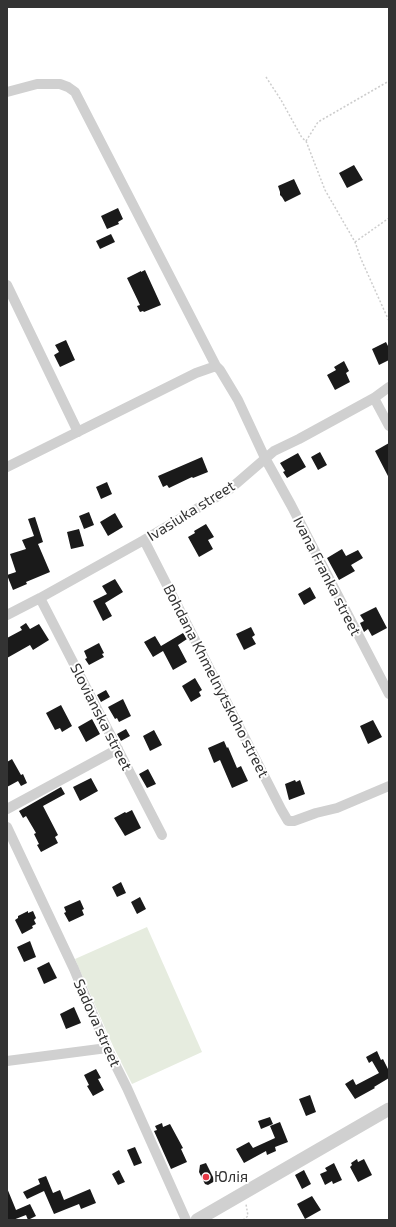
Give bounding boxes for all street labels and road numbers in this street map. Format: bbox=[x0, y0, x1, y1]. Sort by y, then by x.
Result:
street label: Ivasiuka street bbox=[144, 477, 238, 545]
street label: Ivana Franka street bbox=[289, 513, 365, 639]
street label: Bohdana Khmelnytskoho street bbox=[159, 581, 273, 781]
street label: Slovianska street bbox=[66, 660, 136, 774]
street label: Sadova street bbox=[70, 976, 124, 1070]

